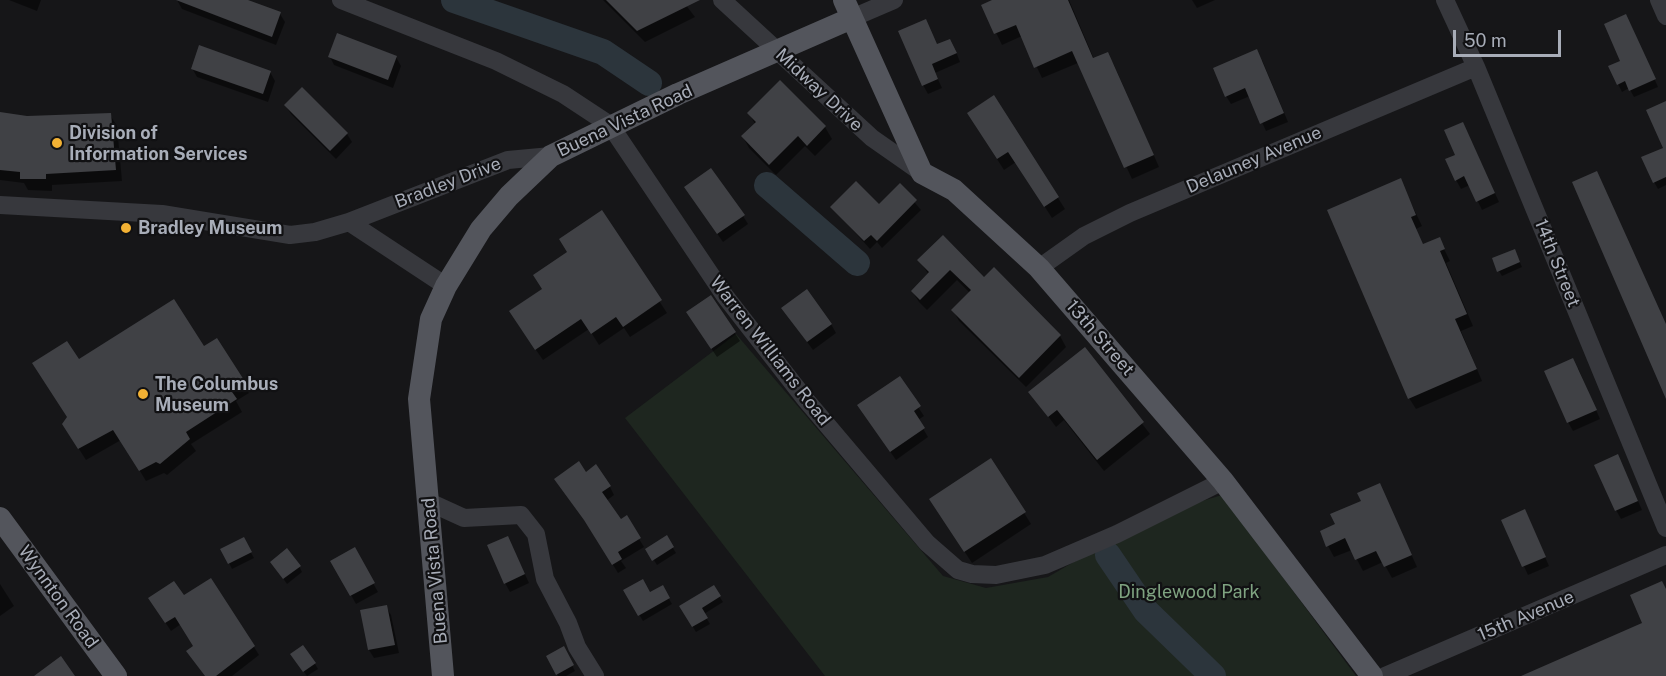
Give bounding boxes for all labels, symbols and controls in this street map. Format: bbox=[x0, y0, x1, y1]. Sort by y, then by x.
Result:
scale bar bbox=[1456, 18, 1564, 56]
text: 50 m bbox=[1464, 30, 1507, 51]
street label: Midway Drive bbox=[771, 44, 867, 136]
street label: Buena Vista Road bbox=[554, 80, 696, 162]
place label: Division of Information Services bbox=[69, 122, 247, 164]
street label: Delauney Avenue bbox=[1183, 122, 1325, 198]
marker: Division of Information Services bbox=[50, 136, 64, 150]
street label: Bradley Drive bbox=[392, 153, 504, 213]
street label: 14th Street bbox=[1530, 216, 1584, 310]
place label: Bradley Museum bbox=[138, 217, 282, 239]
marker: Bradley Museum bbox=[119, 221, 133, 235]
street label: Warren Williams Road bbox=[705, 272, 835, 430]
street label: 13th Street bbox=[1061, 296, 1139, 380]
place label: The Columbus Museum bbox=[155, 373, 278, 416]
marker: The Columbus Museum bbox=[136, 387, 150, 401]
street label: Buena Vista Road bbox=[418, 497, 452, 645]
street label: Wynnton Road bbox=[14, 542, 102, 652]
park label: Dinglewood Park bbox=[1118, 581, 1260, 603]
street label: 15th Avenue bbox=[1475, 586, 1577, 646]

